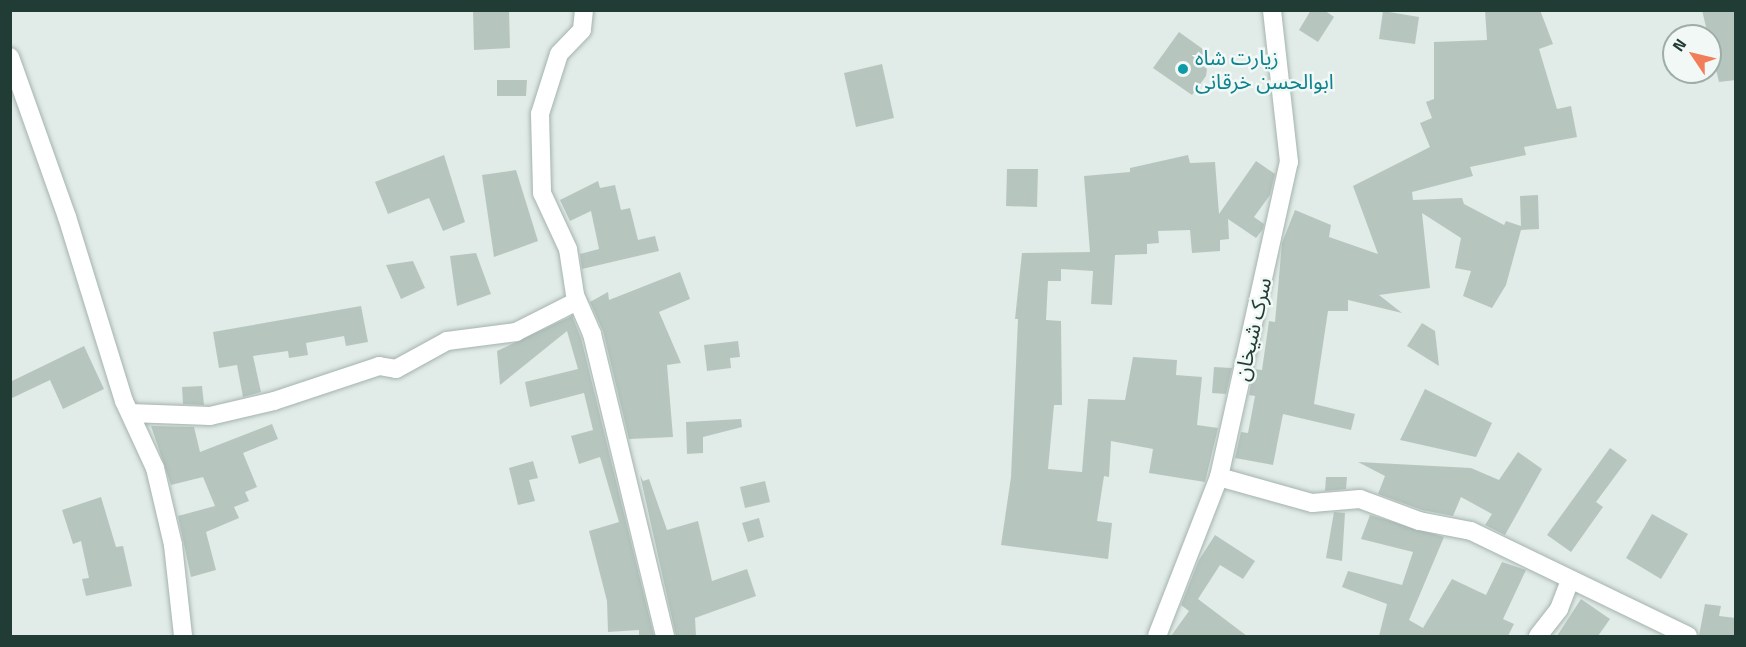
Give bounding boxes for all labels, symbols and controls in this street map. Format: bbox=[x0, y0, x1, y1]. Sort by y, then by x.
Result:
north arrow bbox=[1662, 24, 1722, 84]
text: N bbox=[1666, 33, 1692, 56]
place label: زیارت شاه ابوالحسن خرقانی bbox=[1195, 44, 1334, 94]
marker: زیارت شاه ابوالحسن خرقانی bbox=[1176, 62, 1190, 76]
street label: سرک شیخان bbox=[1228, 275, 1276, 383]

